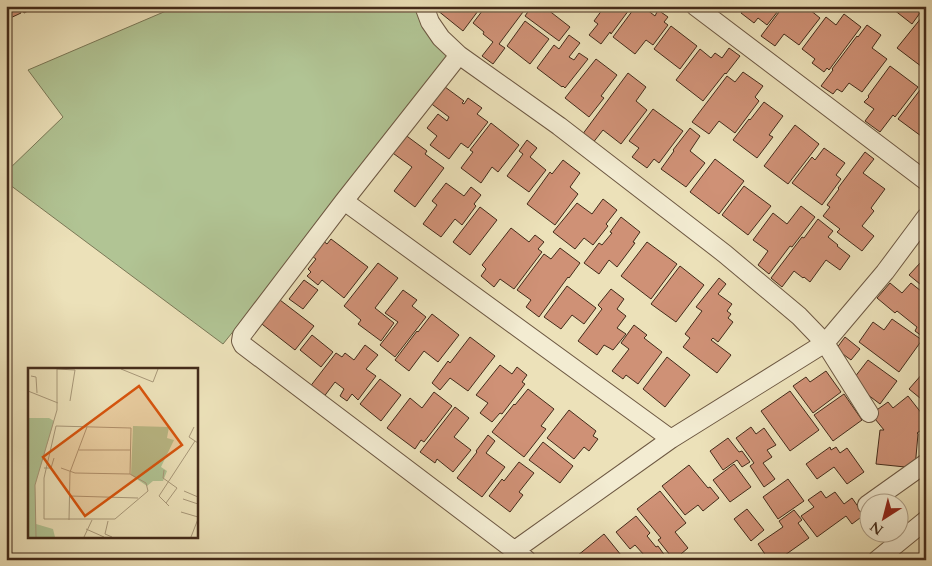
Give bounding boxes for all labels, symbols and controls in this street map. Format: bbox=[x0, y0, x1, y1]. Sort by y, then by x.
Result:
inset map bbox=[28, 368, 198, 538]
north arrow bbox=[860, 494, 910, 544]
text: N bbox=[866, 517, 887, 539]

